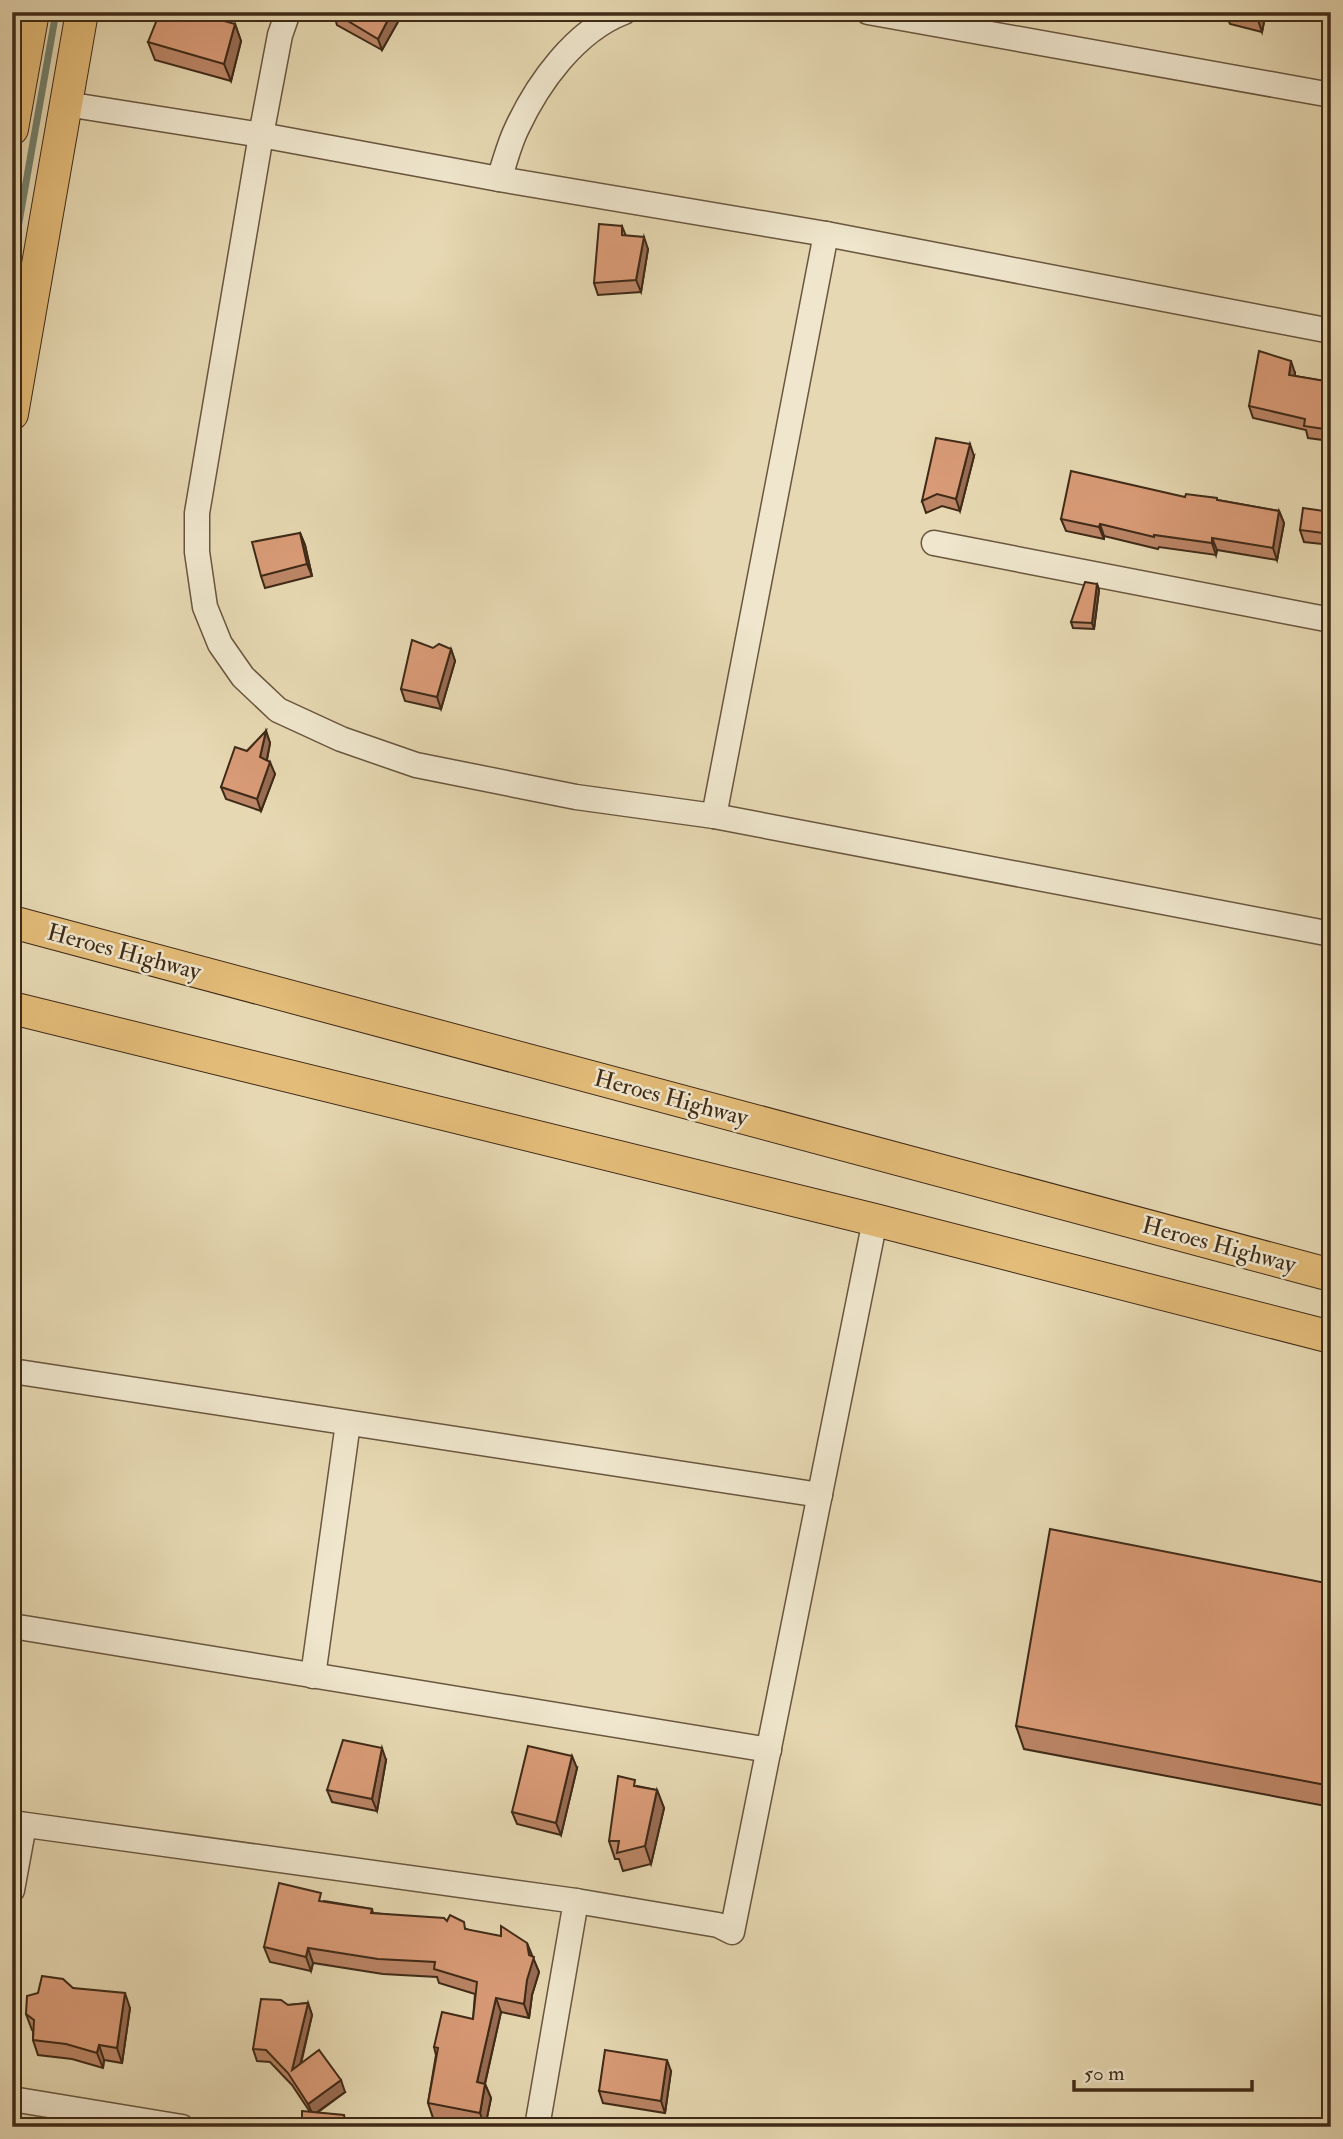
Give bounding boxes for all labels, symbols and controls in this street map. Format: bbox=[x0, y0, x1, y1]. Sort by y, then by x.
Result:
street label: Heroes Highway bbox=[44, 917, 205, 988]
street label: Heroes Highway bbox=[591, 1063, 752, 1134]
street label: Heroes Highway bbox=[1139, 1210, 1300, 1281]
scale bar bbox=[1074, 2048, 1252, 2092]
text: 50 m bbox=[1084, 2060, 1125, 2087]

